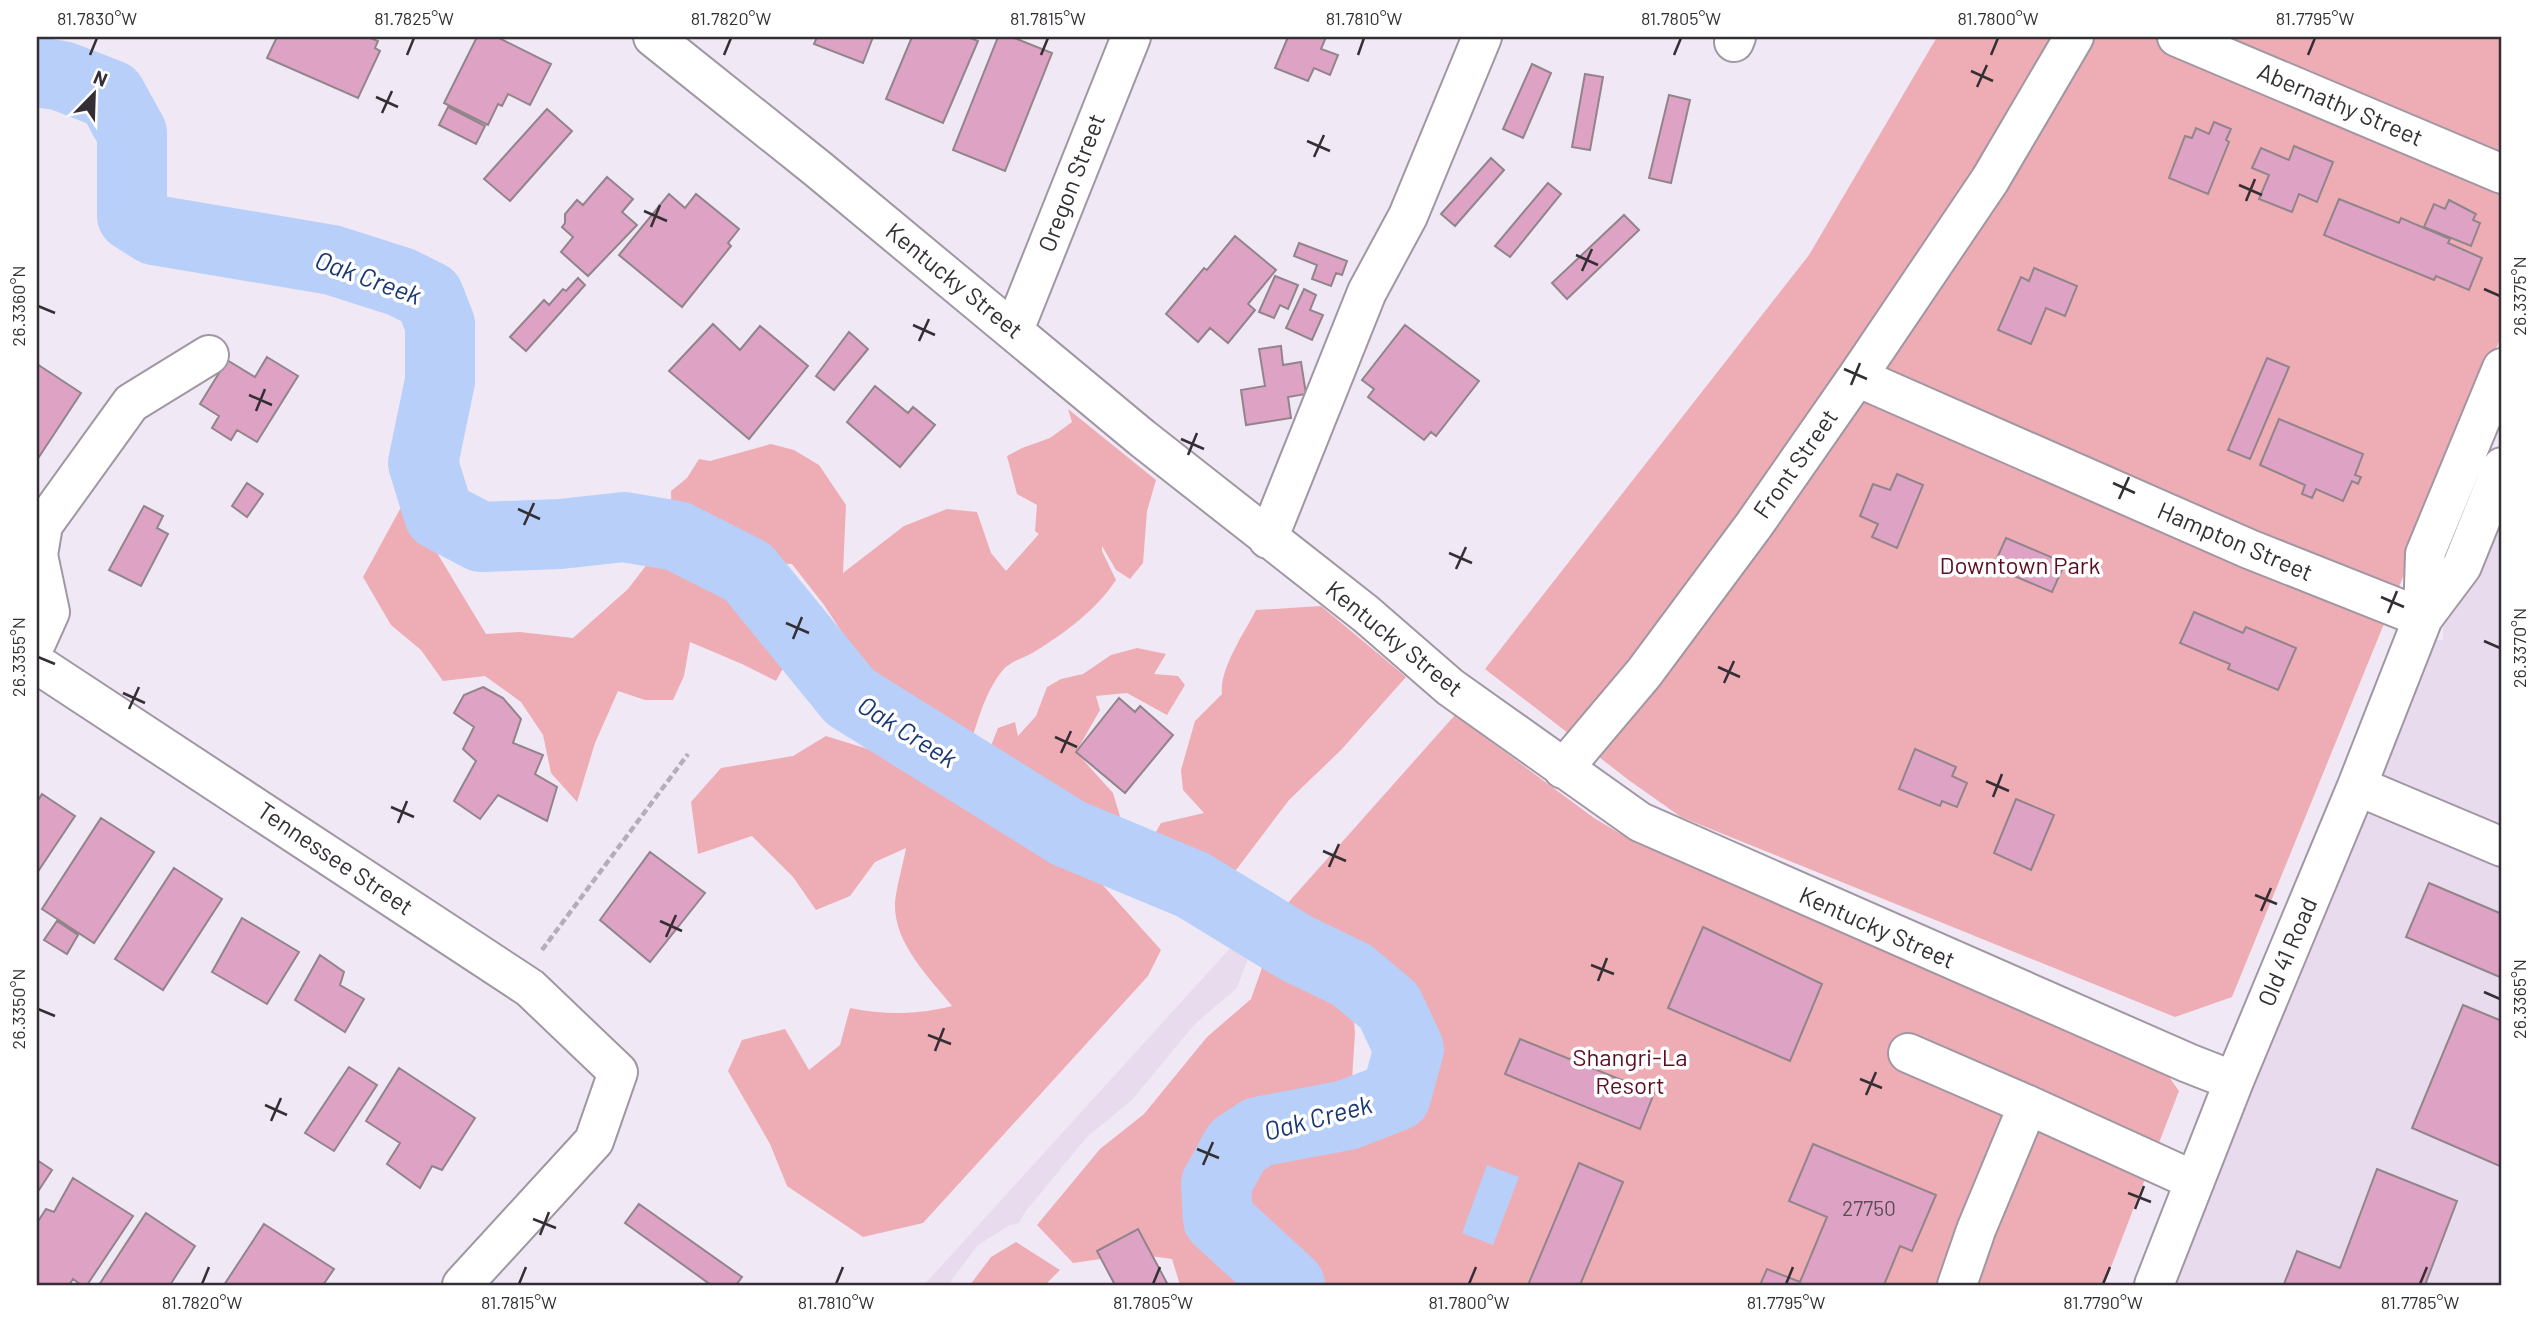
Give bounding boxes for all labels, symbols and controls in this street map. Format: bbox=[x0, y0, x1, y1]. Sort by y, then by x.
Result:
text: 81.7830°W bbox=[57, 7, 137, 29]
text: 81.7825°W bbox=[374, 7, 454, 29]
text: 81.7820°W bbox=[691, 7, 771, 29]
text: 81.7815°W bbox=[1010, 7, 1086, 29]
text: 81.7810°W bbox=[1326, 7, 1403, 29]
text: 81.7805°W bbox=[1641, 7, 1721, 29]
text: 81.7800°W bbox=[1957, 7, 2039, 29]
text: 81.7795°W bbox=[2276, 7, 2354, 29]
street label: Abernathy Street bbox=[2253, 56, 2428, 152]
north arrow bbox=[60, 60, 130, 130]
text: N bbox=[91, 65, 111, 91]
street label: Oregon Street bbox=[1031, 109, 1110, 256]
street label: Kentucky Street bbox=[881, 216, 1029, 344]
water label: Oak Creek bbox=[311, 243, 426, 310]
text: 26.3375°N bbox=[2508, 256, 2530, 336]
text: 26.3360°N bbox=[7, 266, 29, 346]
street label: Front Street bbox=[1746, 403, 1843, 523]
street label: Hampton Street bbox=[2154, 495, 2318, 586]
park label: Downtown Park bbox=[1940, 550, 2100, 579]
street label: Kentucky Street bbox=[1321, 574, 1469, 702]
text: 26.3370°N bbox=[2508, 608, 2530, 688]
text: 26.3355°N bbox=[7, 617, 29, 697]
water label: Oak Creek bbox=[853, 688, 963, 773]
street label: Tennessee Street bbox=[252, 795, 419, 921]
street label: Kentucky Street bbox=[1795, 879, 1960, 974]
street label: Old 41 Road bbox=[2251, 893, 2323, 1010]
text: 26.3365°N bbox=[2508, 959, 2530, 1039]
text: 26.3350°N bbox=[7, 969, 29, 1049]
park label: Shangri-La Resort bbox=[1572, 1042, 1688, 1099]
water label: Oak Creek bbox=[1260, 1087, 1375, 1146]
house number: 27750 bbox=[1842, 1195, 1896, 1220]
text: 81.7820°W bbox=[162, 1291, 242, 1313]
text: 81.7815°W bbox=[481, 1291, 557, 1313]
text: 81.7810°W bbox=[798, 1291, 875, 1313]
text: 81.7805°W bbox=[1113, 1291, 1193, 1313]
text: 81.7800°W bbox=[1428, 1291, 1510, 1313]
text: 81.7795°W bbox=[1747, 1291, 1825, 1313]
text: 81.7790°W bbox=[2063, 1291, 2143, 1313]
text: 81.7785°W bbox=[2381, 1291, 2459, 1313]

